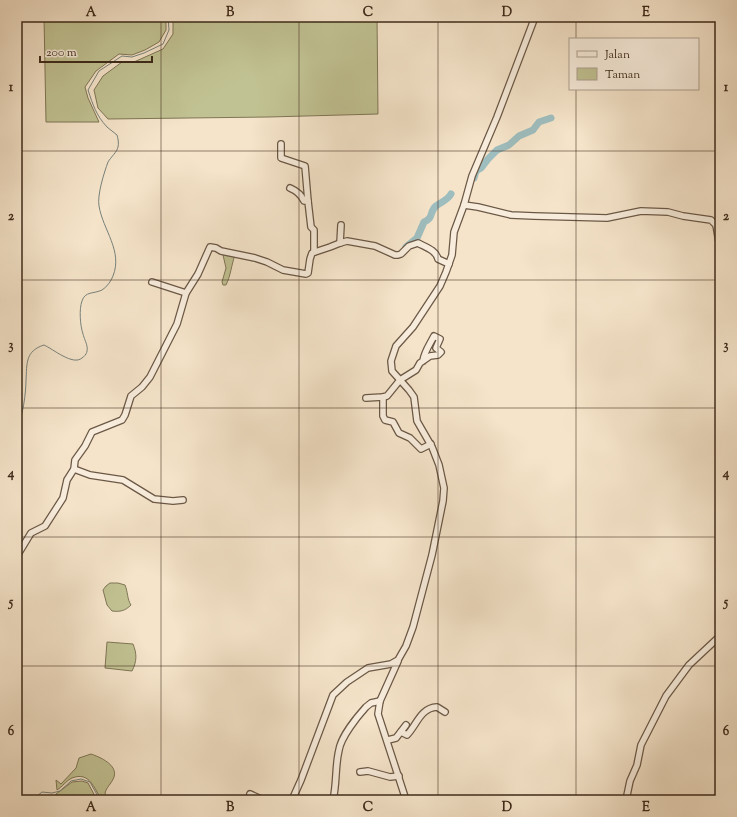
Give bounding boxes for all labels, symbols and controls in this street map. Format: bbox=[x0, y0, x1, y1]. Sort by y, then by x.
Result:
text: A bbox=[86, 4, 97, 22]
text: B bbox=[226, 4, 235, 22]
text: C bbox=[363, 4, 373, 22]
text: D bbox=[502, 4, 512, 22]
text: E bbox=[642, 4, 650, 22]
scale bar bbox=[40, 38, 152, 64]
legend bbox=[569, 38, 699, 90]
text: 200 m bbox=[46, 44, 77, 62]
text: Jalan bbox=[604, 46, 630, 64]
text: Taman bbox=[605, 66, 640, 84]
text: 1 bbox=[9, 79, 14, 97]
text: 1 bbox=[724, 79, 729, 97]
text: 2 bbox=[8, 208, 15, 226]
text: 2 bbox=[723, 208, 730, 226]
text: 3 bbox=[8, 337, 14, 355]
text: 3 bbox=[723, 337, 729, 355]
text: 4 bbox=[7, 465, 15, 483]
text: 4 bbox=[722, 465, 730, 483]
text: 5 bbox=[8, 594, 14, 612]
text: 5 bbox=[723, 594, 729, 612]
text: 6 bbox=[8, 723, 15, 741]
text: 6 bbox=[723, 723, 730, 741]
text: A bbox=[86, 799, 97, 817]
text: B bbox=[226, 799, 235, 817]
text: C bbox=[363, 799, 373, 817]
text: D bbox=[502, 799, 512, 817]
text: E bbox=[642, 799, 650, 817]

